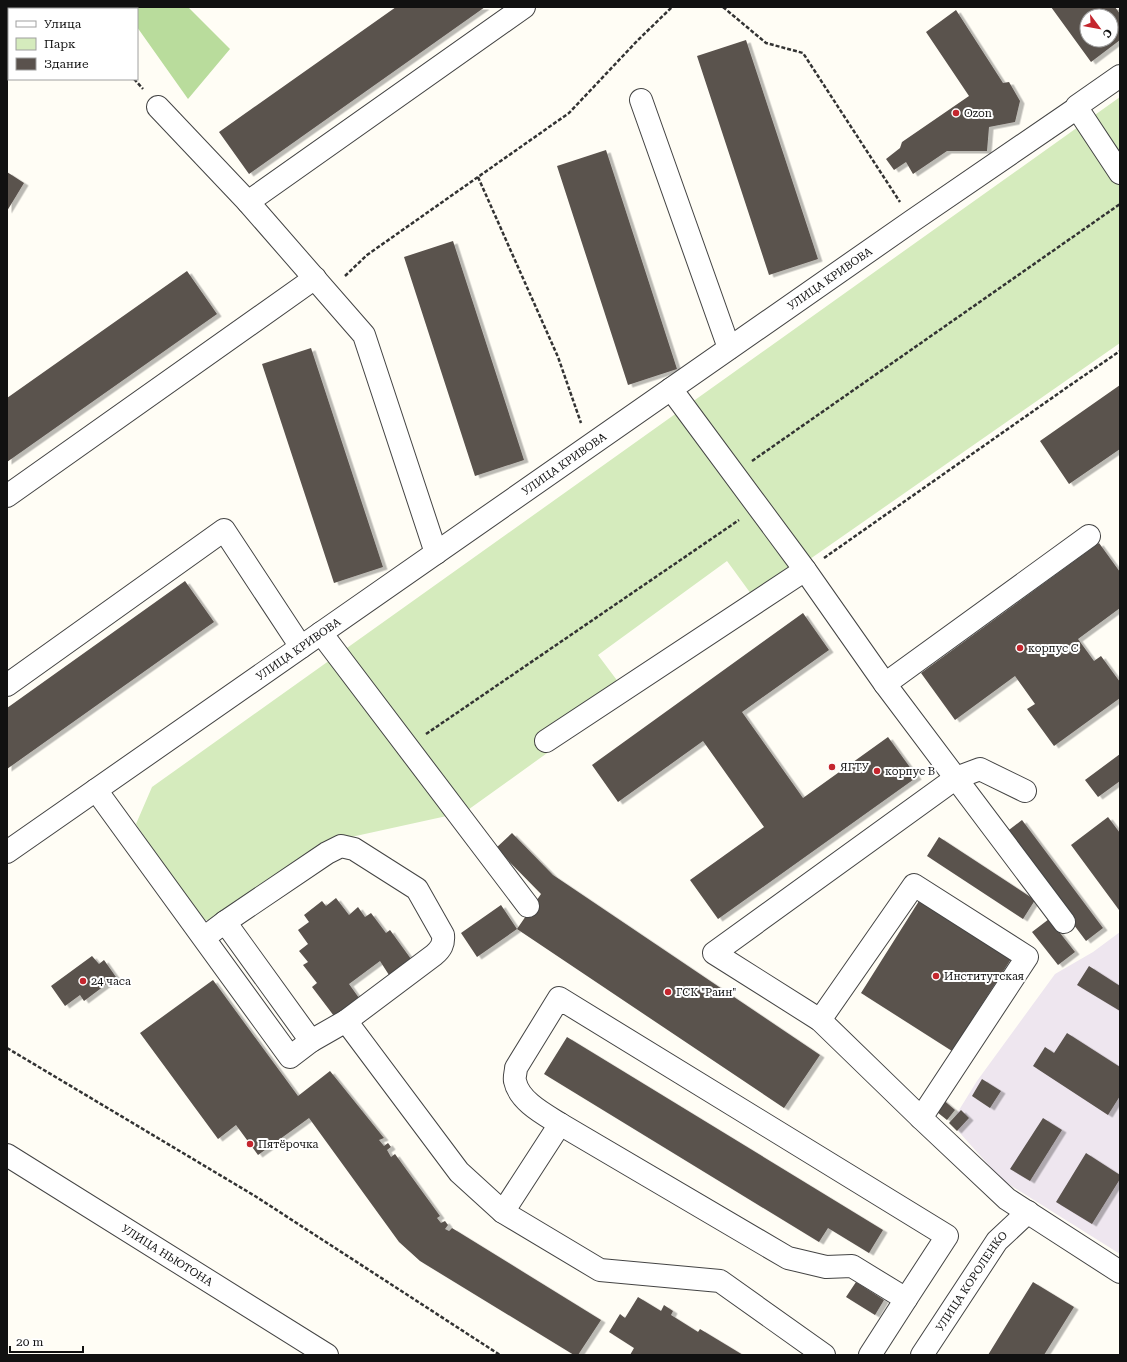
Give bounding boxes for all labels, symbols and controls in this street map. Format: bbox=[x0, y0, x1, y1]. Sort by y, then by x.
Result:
legend bbox=[8, 8, 138, 80]
north arrow bbox=[1079, 8, 1119, 48]
text: Улица bbox=[44, 17, 82, 31]
text: С bbox=[1099, 26, 1115, 40]
text: Парк bbox=[44, 37, 76, 51]
text: Здание bbox=[44, 57, 89, 71]
place label: Ozon bbox=[964, 107, 992, 120]
marker: Ozon bbox=[951, 108, 961, 118]
street label: УЛИЦА КРИВОВА bbox=[785, 245, 875, 313]
street label: УЛИЦА КРИВОВА bbox=[520, 430, 609, 498]
street label: УЛИЦА КРИВОВА bbox=[254, 615, 343, 683]
place label: корпус С bbox=[1028, 642, 1079, 655]
marker: корпус С bbox=[1015, 643, 1025, 653]
place label: ЯГТУ bbox=[840, 761, 869, 774]
marker: ЯГТУ bbox=[827, 762, 837, 772]
place label: корпус В bbox=[885, 765, 935, 778]
marker: корпус В bbox=[872, 766, 882, 776]
place label: Институтская bbox=[944, 970, 1024, 983]
marker: Институтская bbox=[931, 971, 941, 981]
place label: 24 часа bbox=[91, 975, 131, 988]
marker: 24 часа bbox=[78, 976, 88, 986]
place label: ГСК "Раин" bbox=[676, 986, 737, 999]
marker: ГСК "Раин" bbox=[663, 987, 673, 997]
place label: Пятёрочка bbox=[258, 1138, 319, 1151]
marker: Пятёрочка bbox=[245, 1139, 255, 1149]
street label: УЛИЦА НЬЮТОНА bbox=[119, 1222, 215, 1289]
street label: УЛИЦА КОРОЛЕНКО bbox=[933, 1229, 1010, 1334]
scale bar bbox=[10, 1328, 83, 1354]
text: 20 m bbox=[16, 1335, 43, 1349]

